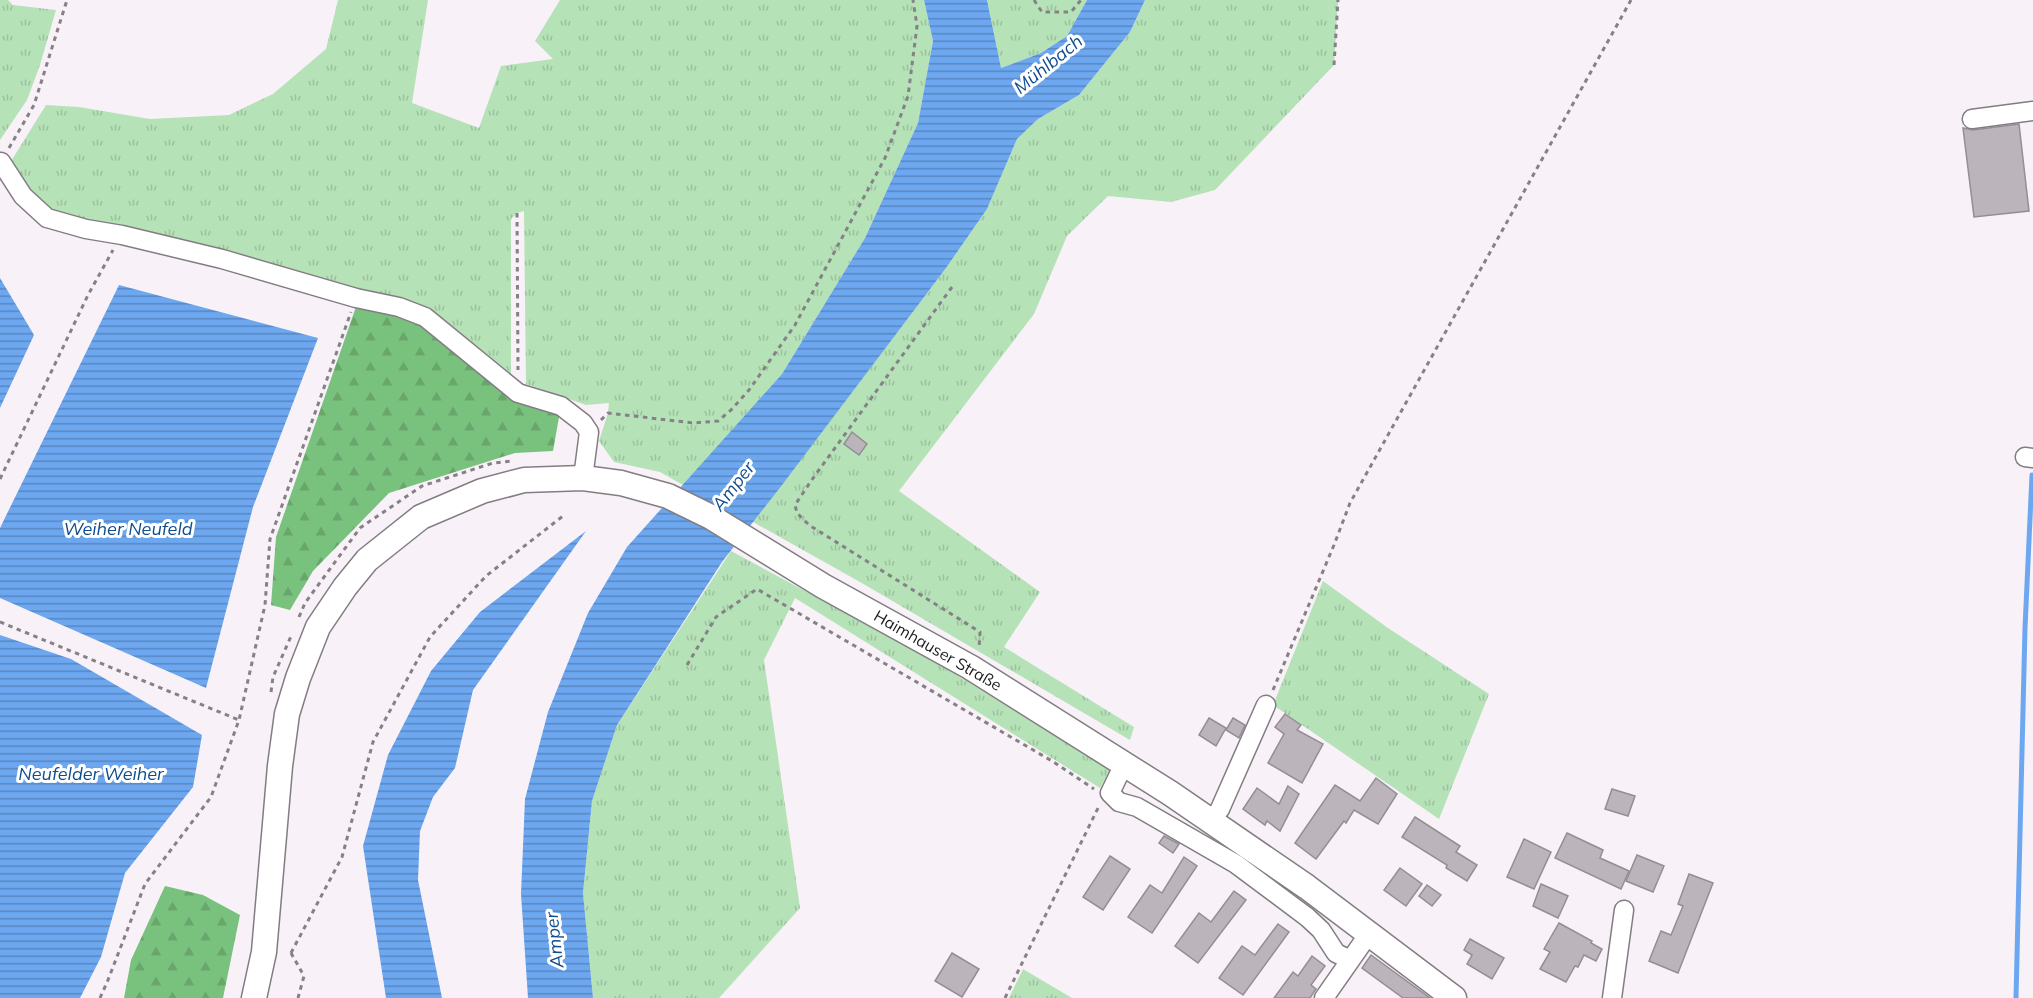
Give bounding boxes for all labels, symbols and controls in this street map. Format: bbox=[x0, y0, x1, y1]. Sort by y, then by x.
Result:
water label: Mühlbach bbox=[1009, 29, 1087, 99]
water label: Amper bbox=[706, 456, 760, 516]
water label: Weiher Neufeld bbox=[64, 517, 193, 540]
street label: Haimhauser Straße bbox=[871, 605, 1005, 695]
water label: Neufelder Weiher bbox=[18, 762, 165, 785]
water label: Amper bbox=[539, 909, 568, 970]

